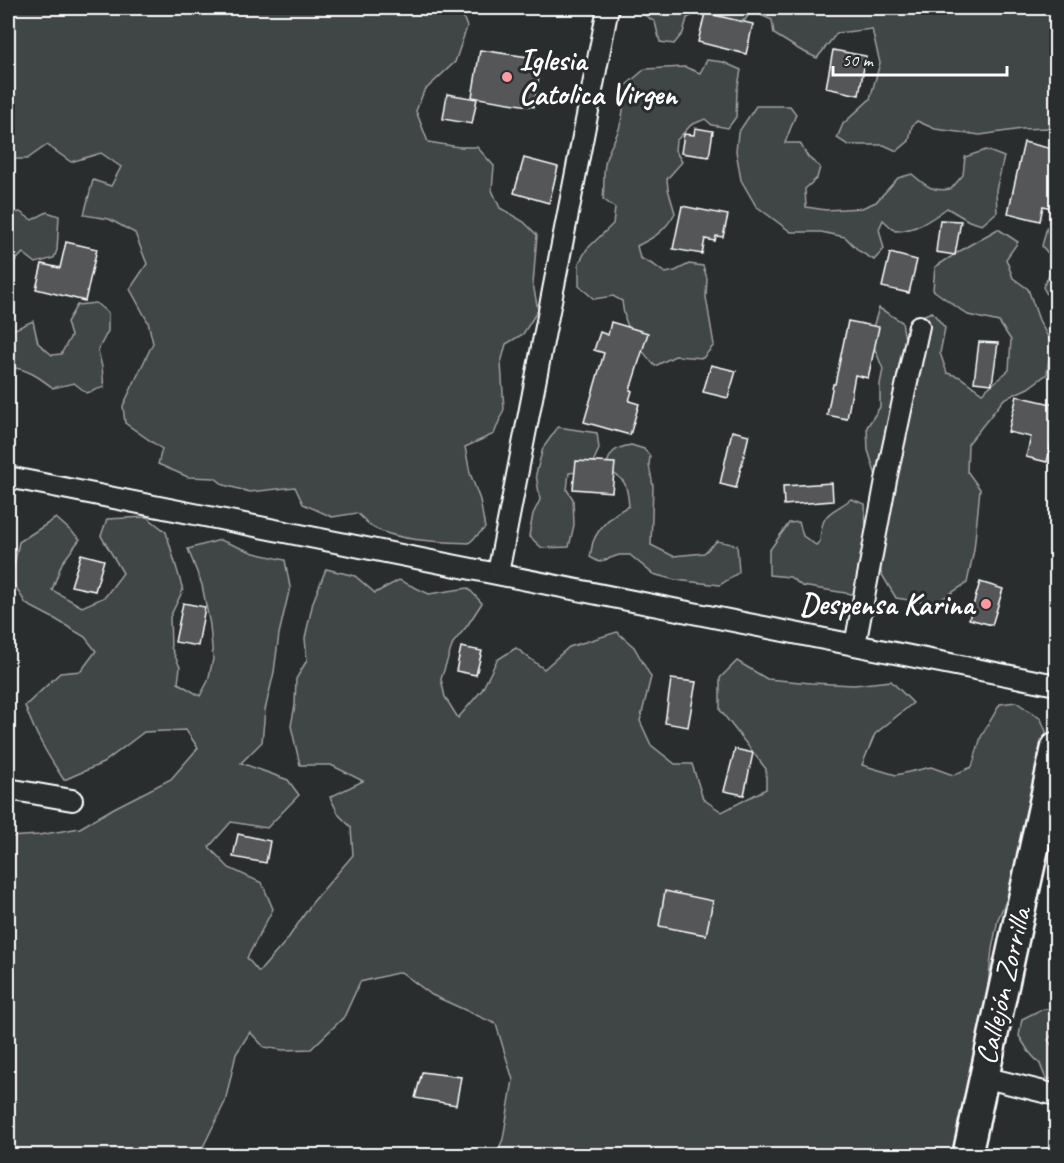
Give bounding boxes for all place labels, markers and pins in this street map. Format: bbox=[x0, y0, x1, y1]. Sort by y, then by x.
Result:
place label: Iglesia Catolica Virgen bbox=[519, 41, 679, 113]
marker: Iglesia Catolica Virgen bbox=[500, 70, 514, 84]
place label: Despensa Karina bbox=[800, 585, 976, 623]
marker: Despensa Karina bbox=[979, 597, 993, 611]

